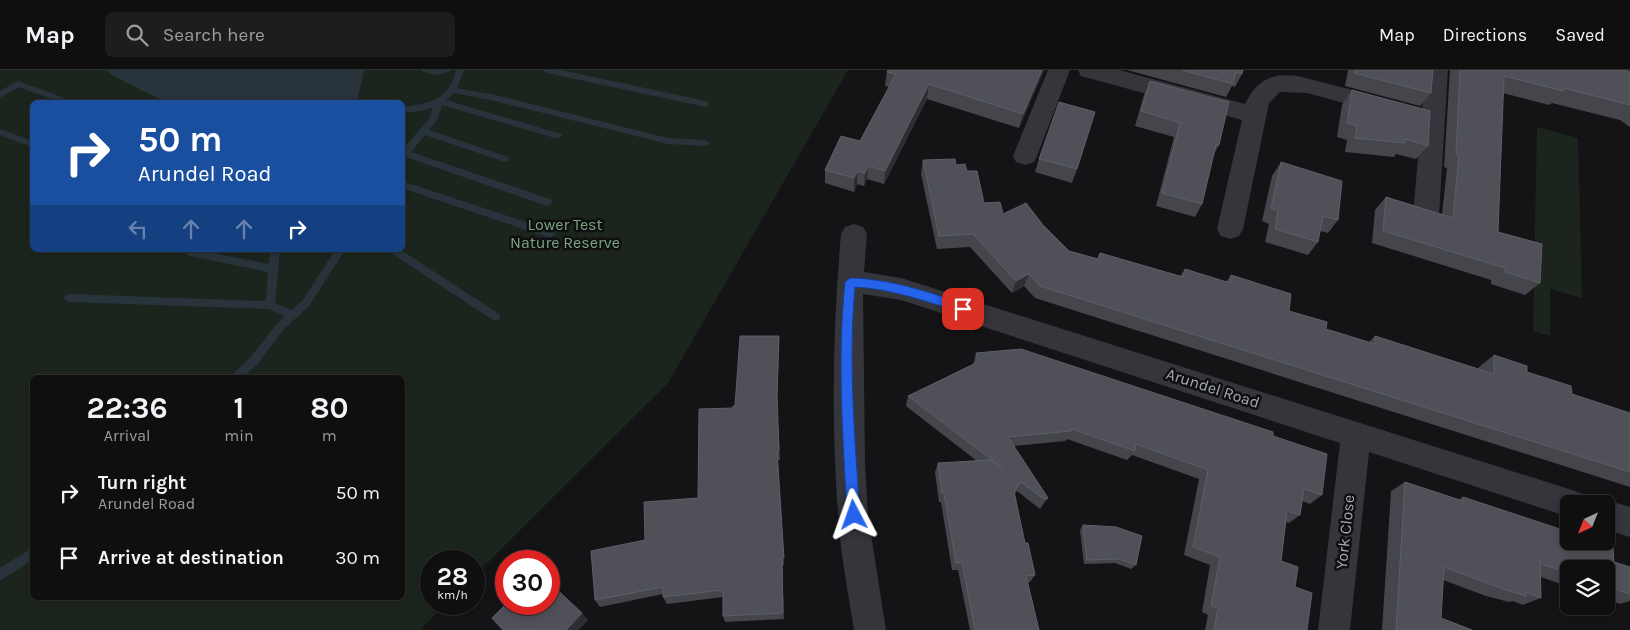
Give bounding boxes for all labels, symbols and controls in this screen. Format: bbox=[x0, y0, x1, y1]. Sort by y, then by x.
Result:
search box bbox=[105, 12, 455, 57]
text: Map bbox=[25, 21, 75, 49]
icon: search bbox=[123, 21, 151, 49]
text: Search here bbox=[163, 24, 265, 46]
text: Map bbox=[1379, 24, 1415, 46]
text: Directions bbox=[1443, 24, 1527, 46]
text: Saved bbox=[1555, 24, 1605, 46]
text: 50 m bbox=[138, 119, 223, 160]
icon: right bbox=[55, 120, 120, 185]
text: Arundel Road bbox=[138, 161, 272, 187]
icon: left bbox=[124, 215, 152, 243]
icon: ahead bbox=[177, 215, 205, 243]
icon: ahead bbox=[230, 215, 258, 243]
icon: right bbox=[283, 215, 311, 243]
park label: Lower Test Nature Reserve bbox=[510, 215, 620, 252]
pin bbox=[942, 288, 984, 330]
icon: arrive bbox=[949, 295, 977, 323]
street label: Arundel Road bbox=[1164, 364, 1262, 412]
text: 22:36 bbox=[86, 390, 168, 426]
text: 1 bbox=[234, 390, 244, 426]
text: 80 bbox=[310, 390, 349, 426]
text: Arrival bbox=[104, 426, 151, 445]
text: min bbox=[224, 426, 254, 445]
text: m bbox=[322, 426, 337, 445]
text: Turn right bbox=[98, 472, 187, 494]
icon: right bbox=[55, 479, 83, 507]
text: 50 m bbox=[336, 482, 380, 504]
position arrow bbox=[827, 488, 879, 540]
text: Arundel Road bbox=[98, 494, 195, 513]
street label: York Close bbox=[1332, 494, 1358, 570]
north arrow bbox=[1560, 495, 1615, 550]
map controls bbox=[1560, 495, 1615, 615]
icon: arrive bbox=[55, 544, 83, 572]
text: Arrive at destination bbox=[98, 547, 284, 569]
text: 30 m bbox=[335, 547, 380, 569]
speed limit sign: 30 bbox=[495, 550, 560, 615]
button: layers bbox=[1560, 560, 1615, 615]
text: 28 bbox=[437, 562, 468, 591]
text: km/h bbox=[437, 588, 468, 602]

